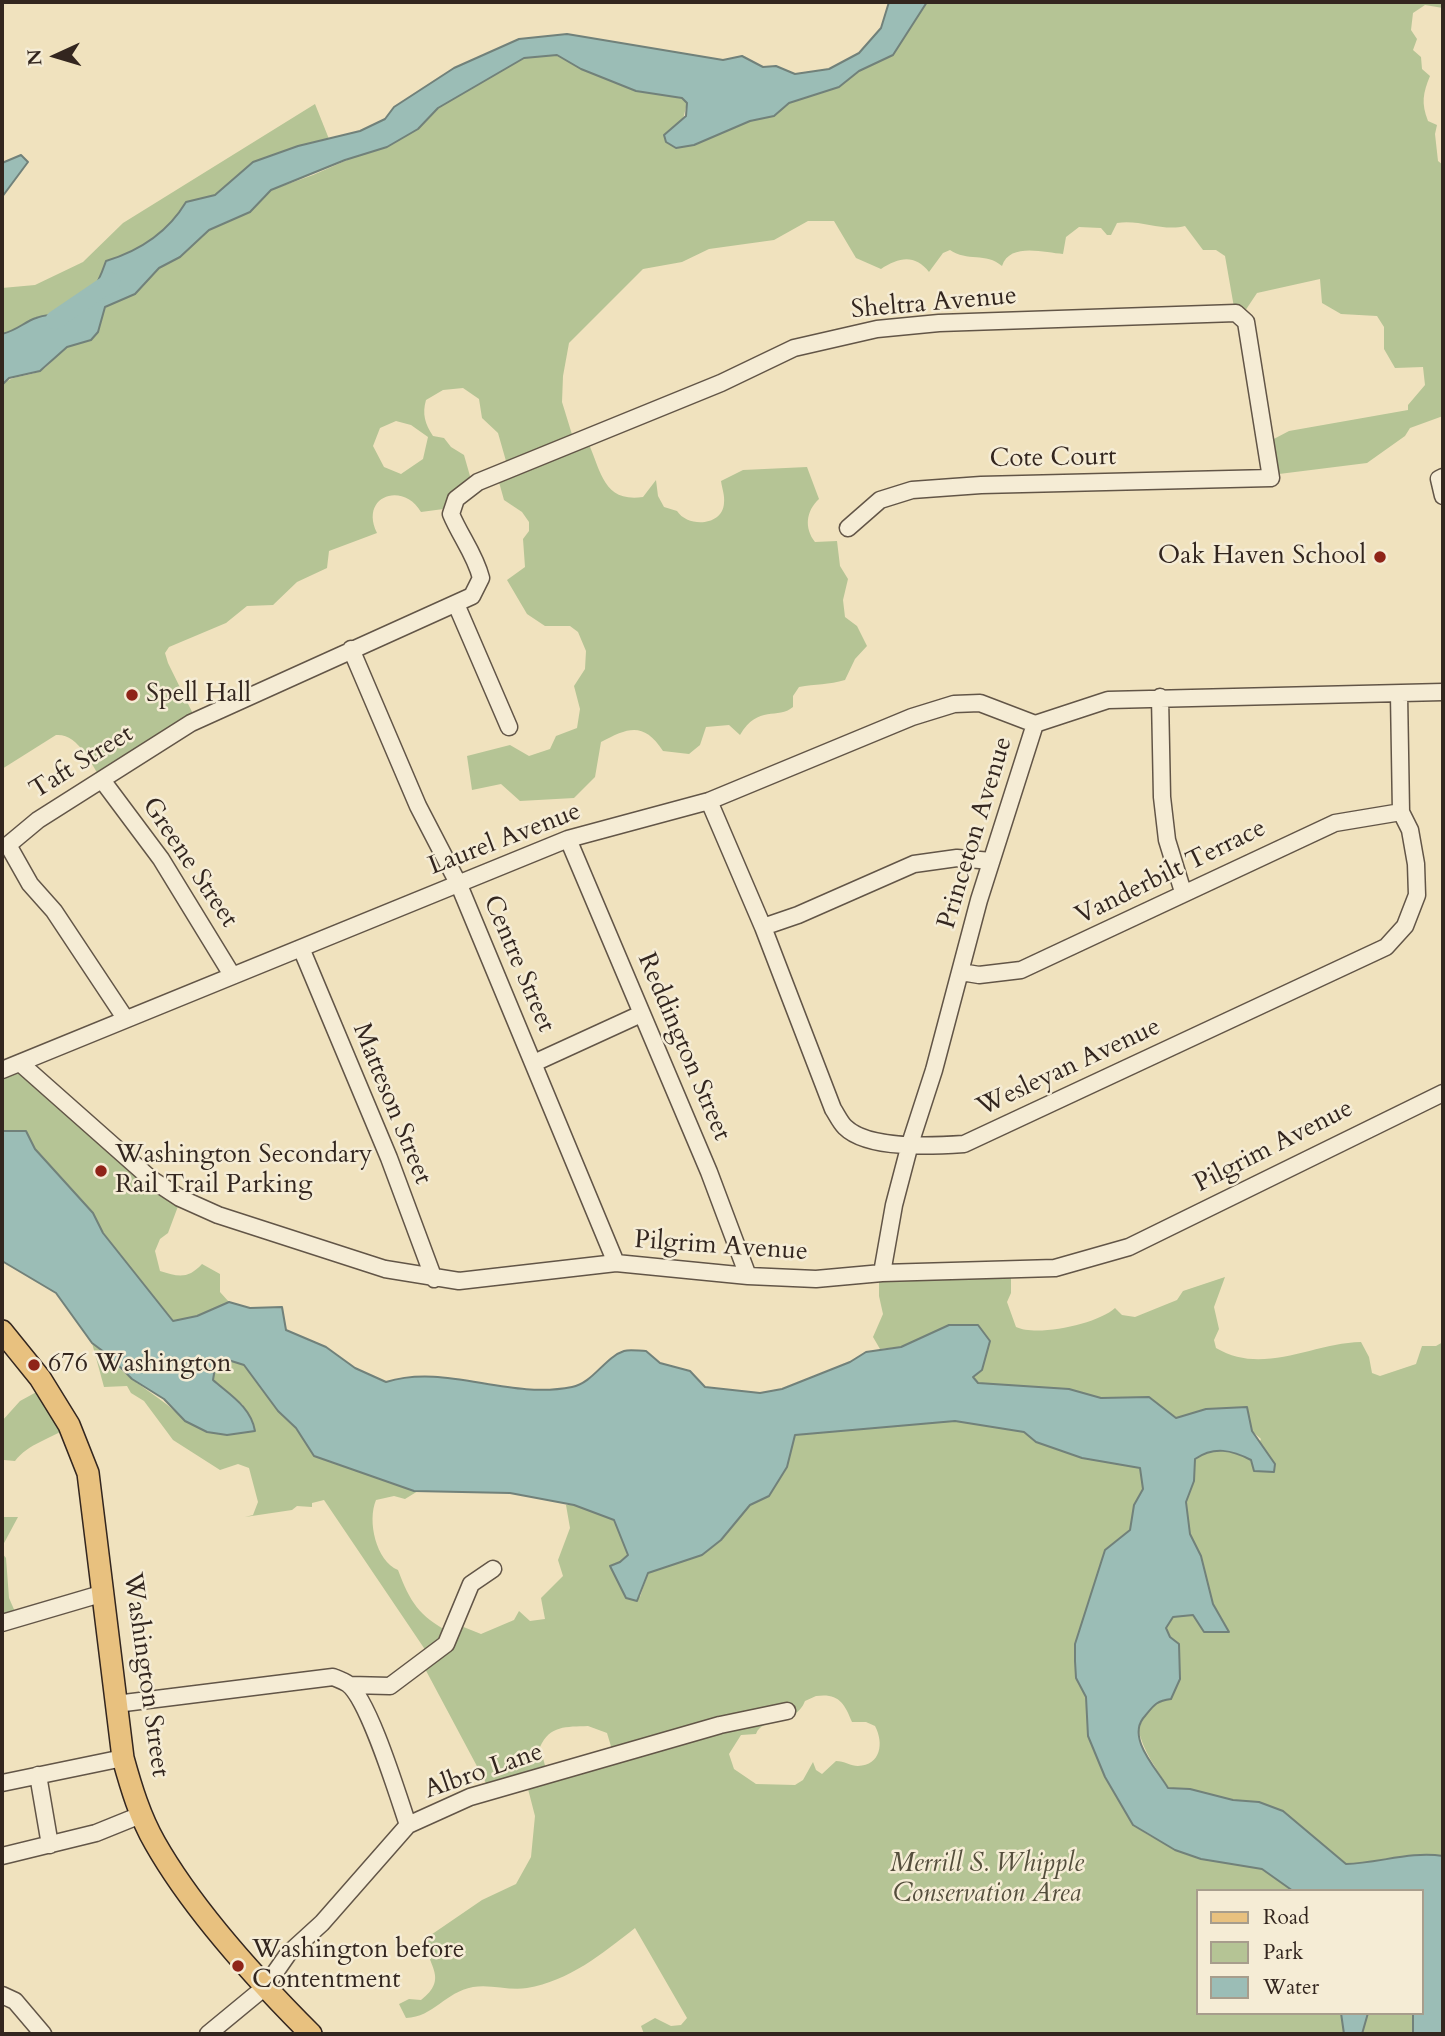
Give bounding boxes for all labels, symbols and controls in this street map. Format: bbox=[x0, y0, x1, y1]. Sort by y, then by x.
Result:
north arrow bbox=[21, 21, 91, 91]
text: N bbox=[22, 48, 49, 67]
street label: Sheltra Avenue bbox=[850, 281, 1018, 327]
street label: Cote Court bbox=[989, 442, 1117, 476]
place label: Oak Haven School bbox=[1158, 541, 1366, 573]
marker: Oak Haven School bbox=[1372, 549, 1388, 565]
place label: Spell Hall bbox=[146, 679, 251, 711]
marker: Spell Hall bbox=[124, 687, 140, 703]
street label: Taft Street bbox=[25, 719, 139, 807]
street label: Princeton Avenue bbox=[932, 733, 1020, 933]
street label: Greene Street bbox=[134, 792, 244, 934]
street label: Laurel Avenue bbox=[425, 797, 585, 883]
street label: Vanderbilt Terrace bbox=[1071, 813, 1271, 933]
street label: Centre Street bbox=[475, 891, 561, 1037]
street label: Reddington Street bbox=[629, 949, 737, 1145]
street label: Wesleyan Avenue bbox=[972, 1012, 1166, 1124]
street label: Matteson Street bbox=[345, 1019, 437, 1189]
street label: Pilgrim Avenue bbox=[1189, 1094, 1359, 1200]
place label: Washington Secondary Rail Trail Parking bbox=[115, 1140, 372, 1202]
marker: Washington Secondary Rail Trail Parking bbox=[93, 1163, 109, 1179]
street label: Pilgrim Avenue bbox=[633, 1225, 809, 1269]
place label: 676 Washington bbox=[48, 1349, 232, 1381]
marker: 676 Washington bbox=[26, 1357, 42, 1373]
street label: Washington Street bbox=[115, 1571, 175, 1779]
street label: Albro Lane bbox=[421, 1737, 547, 1807]
park label: Merrill S. Whipple Conservation Area bbox=[890, 1849, 1084, 1910]
legend bbox=[1196, 1889, 1424, 2015]
text: Road bbox=[1263, 1903, 1309, 1932]
place label: Washington before Contentment bbox=[252, 1935, 465, 1996]
text: Park bbox=[1263, 1938, 1303, 1967]
marker: Washington before Contentment bbox=[230, 1958, 246, 1974]
text: Water bbox=[1263, 1973, 1319, 2002]

